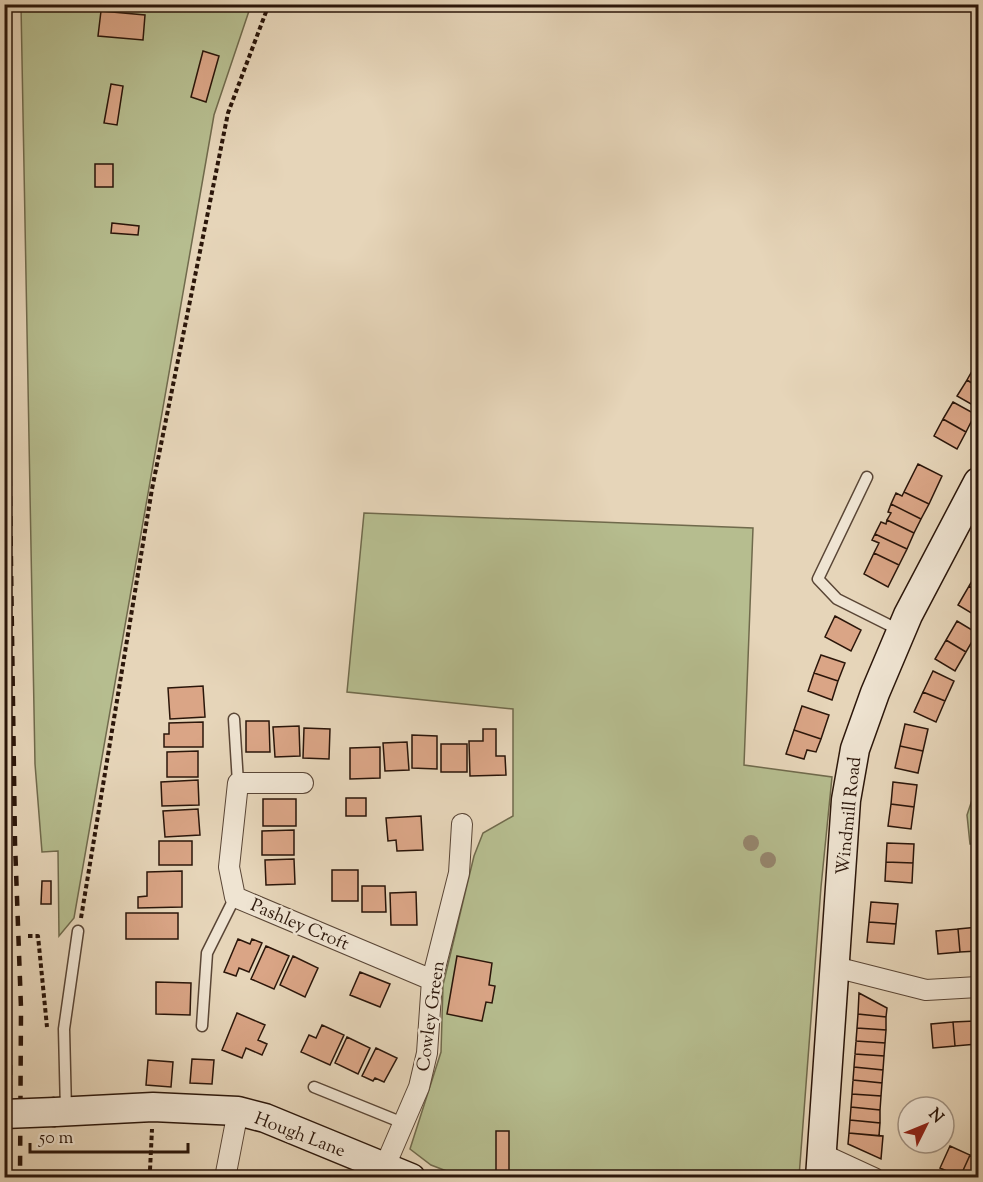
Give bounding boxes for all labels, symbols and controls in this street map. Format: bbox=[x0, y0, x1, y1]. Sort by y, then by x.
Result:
street label: Windmill Road bbox=[831, 756, 869, 877]
street label: Pashley Croft bbox=[246, 893, 353, 958]
street label: Cowley Green bbox=[411, 959, 453, 1073]
north arrow bbox=[896, 1095, 956, 1155]
text: N bbox=[922, 1104, 948, 1129]
street label: Hough Lane bbox=[250, 1107, 349, 1165]
scale bar bbox=[30, 1116, 188, 1154]
text: 50 m bbox=[38, 1126, 74, 1152]

